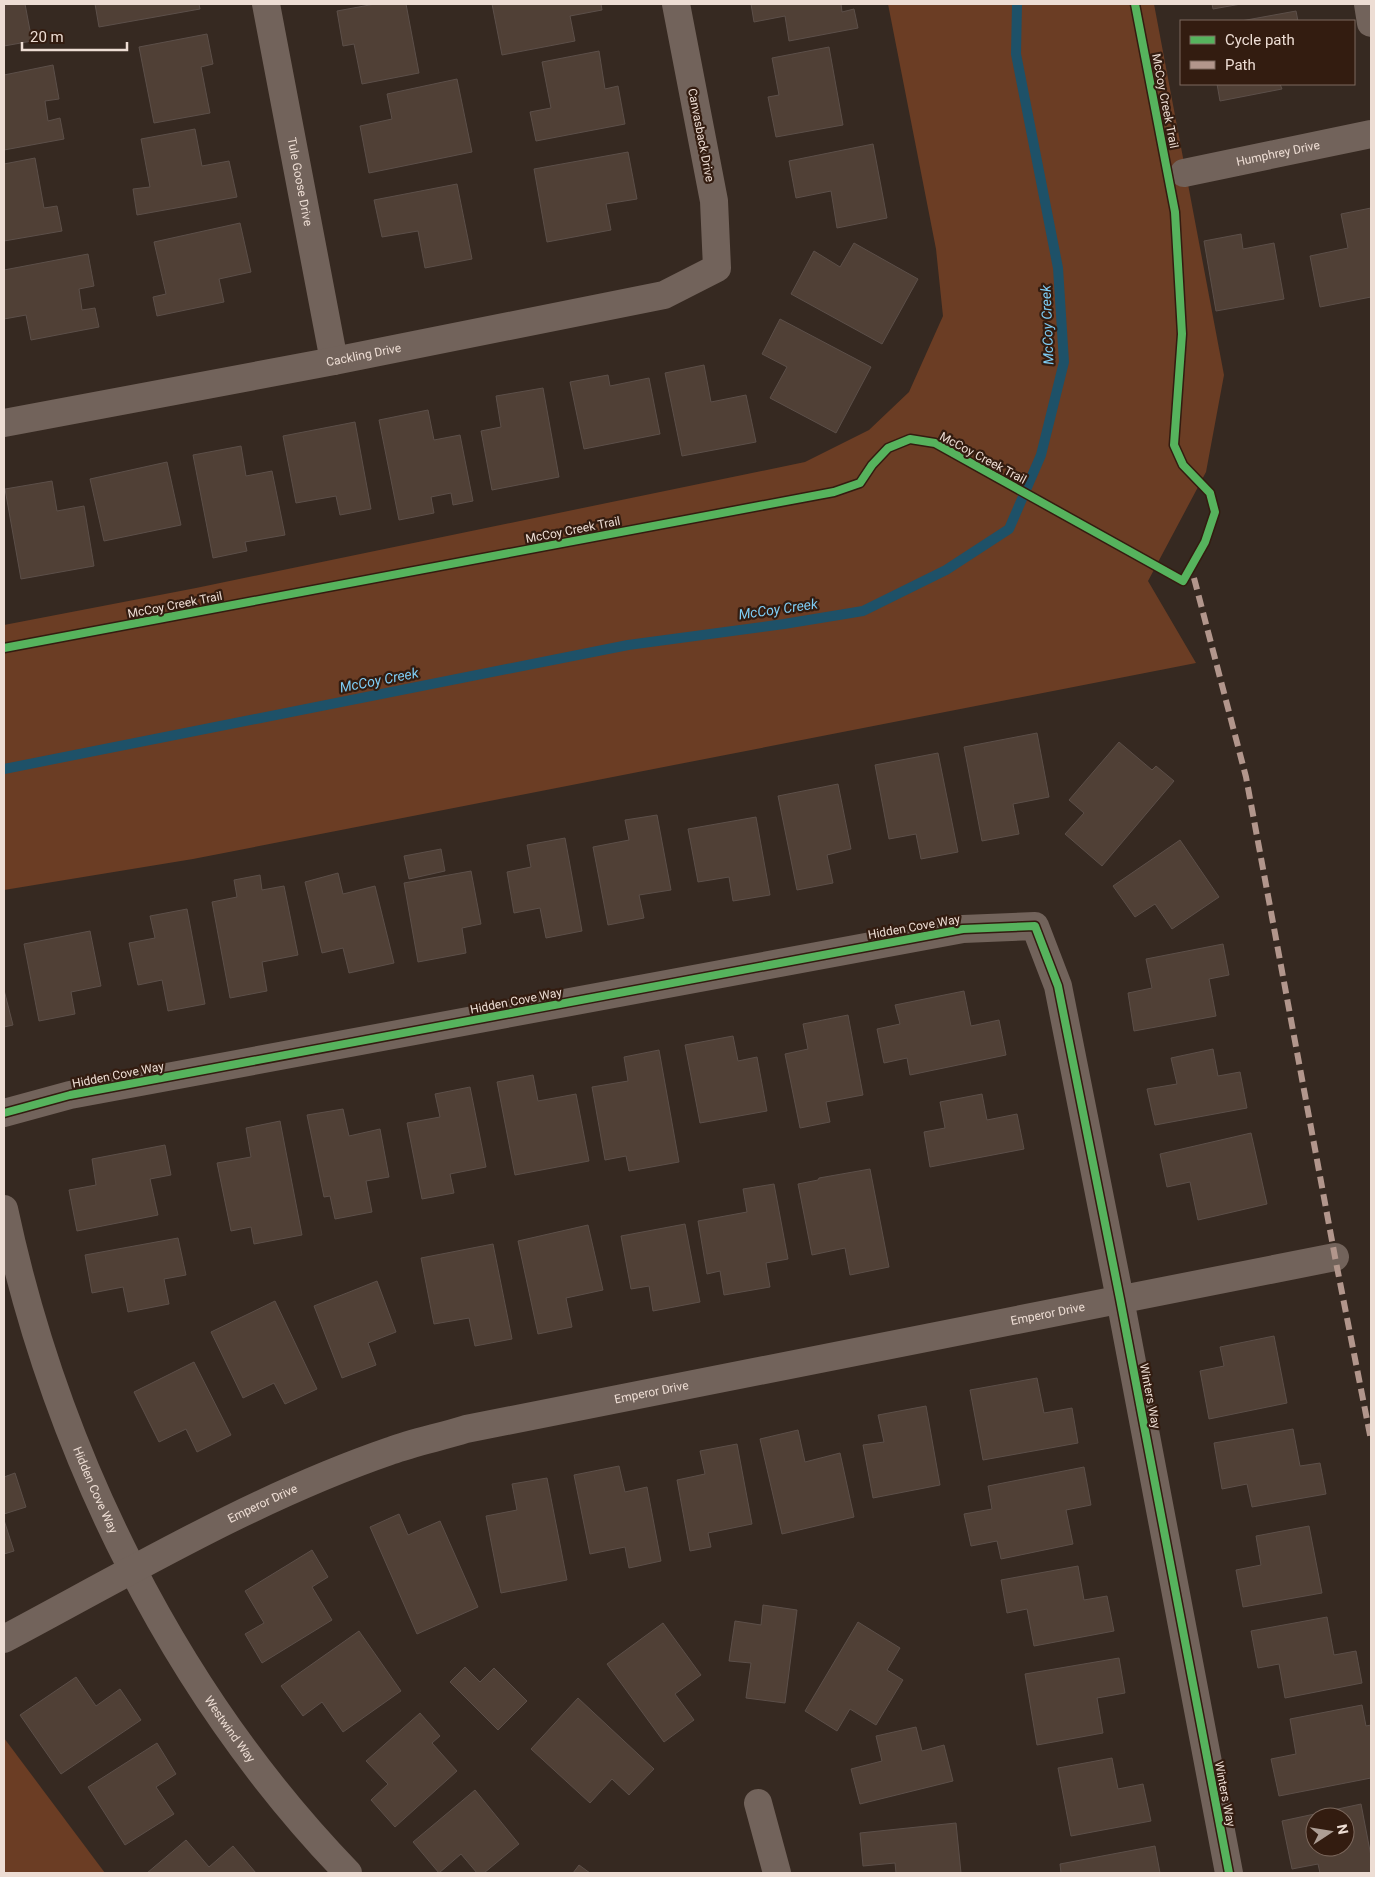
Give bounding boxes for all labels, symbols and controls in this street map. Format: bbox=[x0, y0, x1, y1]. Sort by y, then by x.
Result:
scale bar bbox=[22, 20, 128, 52]
legend bbox=[1180, 20, 1355, 85]
text: 20 m bbox=[30, 28, 64, 46]
text: Cycle path bbox=[1225, 31, 1295, 49]
street label: McCoy Creek Trail bbox=[1149, 52, 1181, 150]
text: Path bbox=[1225, 56, 1256, 74]
street label: Canvasback Drive bbox=[685, 87, 717, 183]
street label: Tule Goose Drive bbox=[285, 136, 315, 227]
street label: Humphrey Drive bbox=[1235, 138, 1321, 169]
water label: McCoy Creek bbox=[1038, 284, 1056, 365]
street label: Cackling Drive bbox=[325, 341, 402, 369]
street label: McCoy Creek Trail bbox=[937, 429, 1029, 487]
street label: McCoy Creek Trail bbox=[524, 514, 622, 546]
street label: McCoy Creek Trail bbox=[126, 589, 224, 621]
water label: McCoy Creek bbox=[737, 595, 820, 622]
water label: McCoy Creek bbox=[338, 664, 421, 695]
street label: Hidden Cove Way bbox=[867, 912, 961, 942]
street label: Hidden Cove Way bbox=[469, 985, 563, 1017]
street label: Hidden Cove Way bbox=[71, 1059, 165, 1091]
street label: Emperor Drive bbox=[1009, 1300, 1086, 1328]
street label: Winters Way bbox=[1137, 1362, 1163, 1430]
street label: Emperor Drive bbox=[613, 1378, 690, 1406]
street label: Hidden Cove Way bbox=[70, 1445, 121, 1536]
street label: Emperor Drive bbox=[226, 1481, 300, 1526]
street label: Westwind Way bbox=[202, 1693, 258, 1765]
street label: Winters Way bbox=[1212, 1760, 1238, 1828]
north arrow bbox=[1305, 1807, 1355, 1857]
text: N bbox=[1334, 1823, 1352, 1836]

